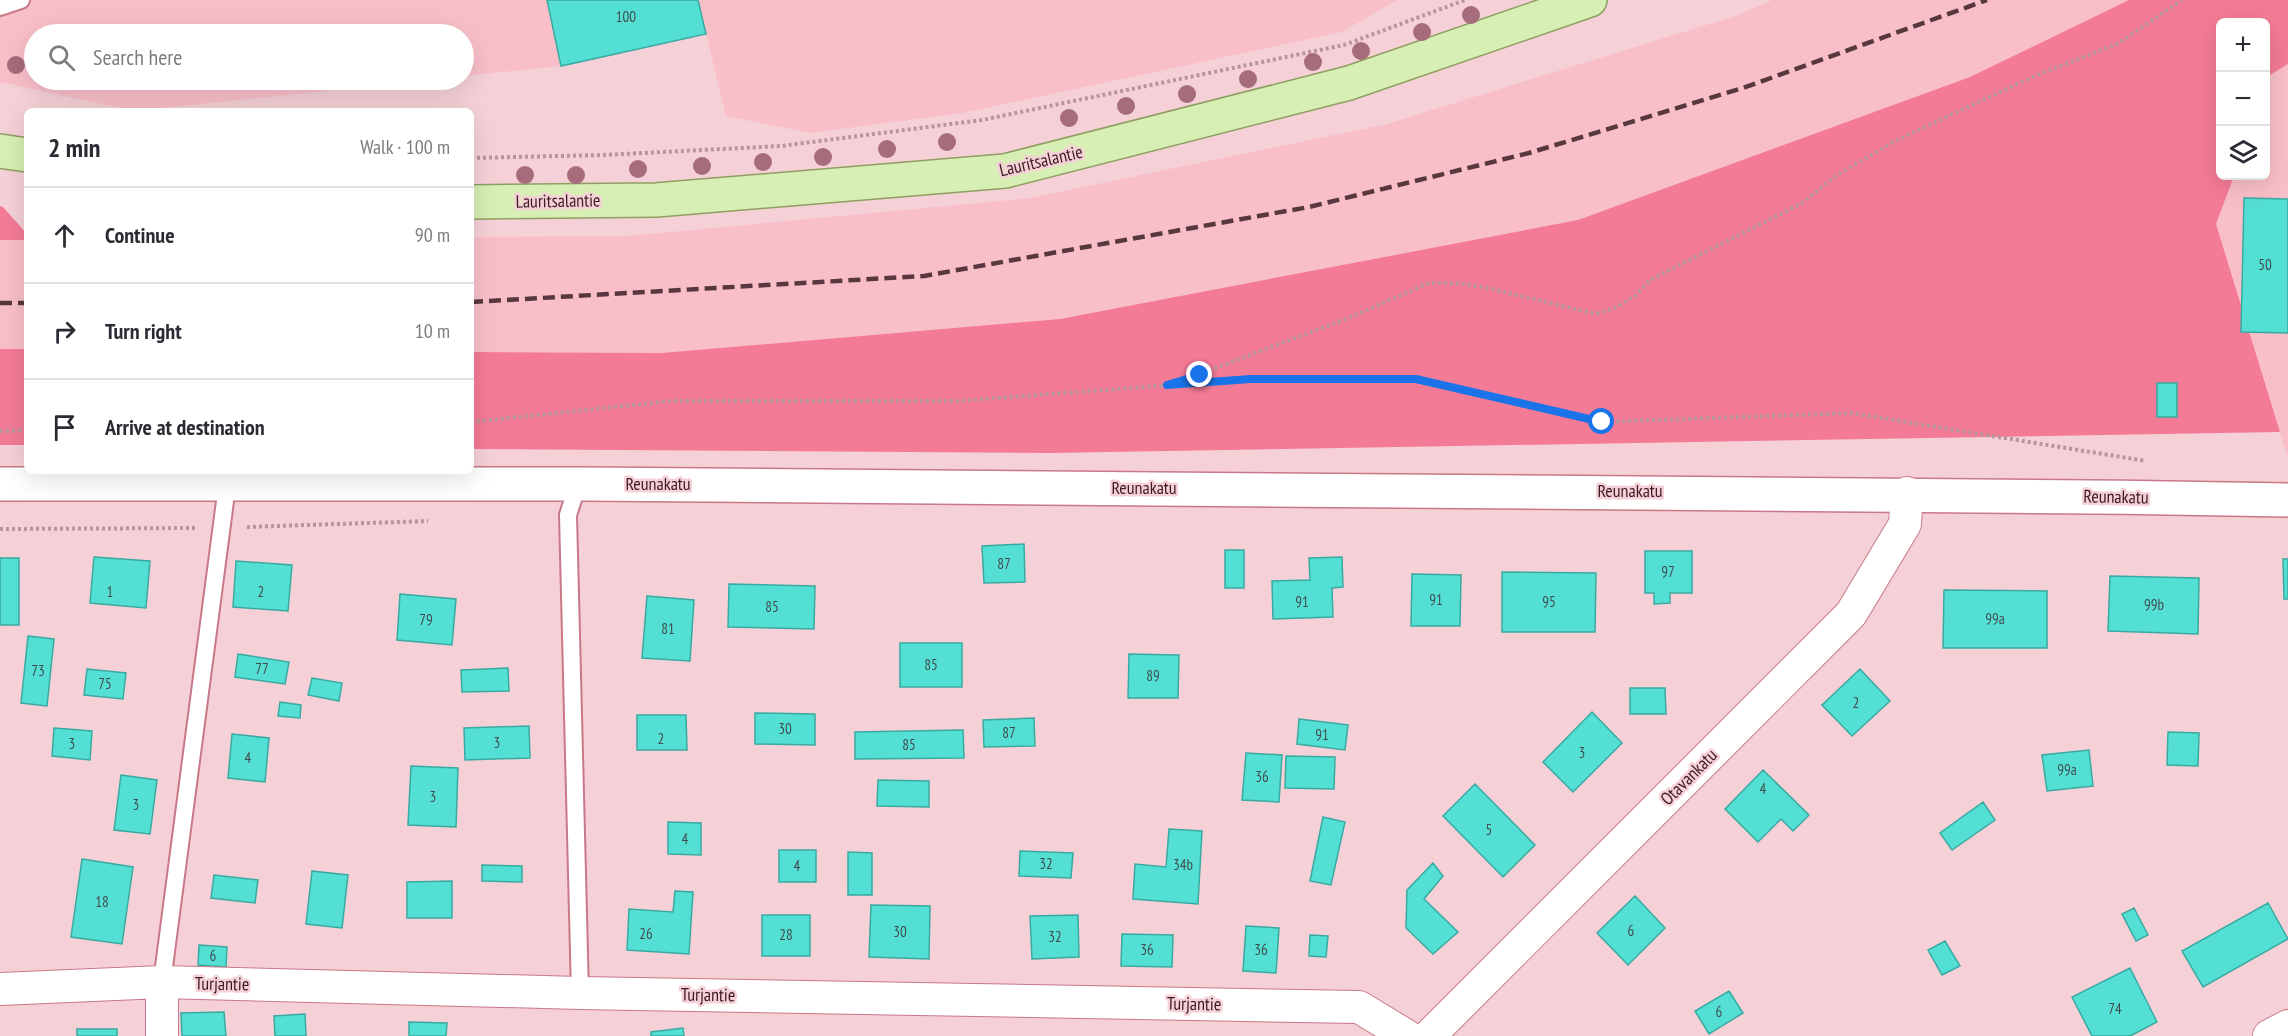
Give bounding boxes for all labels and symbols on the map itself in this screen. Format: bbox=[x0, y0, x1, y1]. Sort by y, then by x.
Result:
house number: 100 bbox=[616, 7, 636, 26]
street label: Lauritsalantie bbox=[997, 140, 1085, 181]
street label: Lauritsalantie bbox=[515, 188, 601, 213]
house number: 50 bbox=[2258, 255, 2272, 274]
route end bbox=[1186, 361, 1212, 387]
route start bbox=[1588, 408, 1614, 434]
street label: Reunakatu bbox=[625, 472, 691, 495]
street label: Reunakatu bbox=[1111, 476, 1177, 499]
street label: Reunakatu bbox=[1597, 479, 1663, 502]
street label: Reunakatu bbox=[2083, 484, 2149, 509]
house number: 87 bbox=[997, 554, 1011, 573]
house number: 97 bbox=[1661, 562, 1675, 581]
house number: 1 bbox=[107, 582, 113, 601]
house number: 2 bbox=[258, 582, 264, 601]
house number: 91 bbox=[1429, 590, 1443, 609]
house number: 91 bbox=[1295, 592, 1309, 611]
house number: 95 bbox=[1542, 592, 1556, 611]
house number: 99b bbox=[2144, 595, 2164, 614]
house number: 85 bbox=[765, 597, 779, 616]
house number: 99a bbox=[1985, 609, 2005, 628]
house number: 79 bbox=[419, 610, 433, 629]
house number: 81 bbox=[661, 619, 675, 638]
house number: 85 bbox=[924, 655, 938, 674]
house number: 77 bbox=[255, 659, 269, 678]
house number: 73 bbox=[31, 661, 45, 680]
house number: 89 bbox=[1146, 666, 1160, 685]
house number: 75 bbox=[98, 674, 112, 693]
house number: 2 bbox=[1853, 693, 1859, 712]
house number: 30 bbox=[778, 719, 792, 738]
house number: 87 bbox=[1002, 723, 1016, 742]
house number: 91 bbox=[1315, 725, 1329, 744]
house number: 2 bbox=[658, 729, 664, 748]
house number: 3 bbox=[494, 733, 500, 752]
house number: 3 bbox=[69, 734, 75, 753]
house number: 85 bbox=[902, 735, 916, 754]
house number: 3 bbox=[1579, 743, 1585, 762]
street label: Otavankatu bbox=[1655, 743, 1722, 810]
house number: 4 bbox=[245, 748, 252, 767]
house number: 99a bbox=[2057, 760, 2077, 779]
house number: 36 bbox=[1255, 767, 1269, 786]
house number: 4 bbox=[1760, 779, 1767, 798]
house number: 3 bbox=[430, 787, 436, 806]
house number: 3 bbox=[133, 795, 139, 814]
house number: 5 bbox=[1486, 820, 1492, 839]
house number: 4 bbox=[682, 829, 689, 848]
house number: 32 bbox=[1039, 854, 1053, 873]
house number: 34b bbox=[1173, 855, 1193, 874]
house number: 4 bbox=[794, 856, 801, 875]
house number: 18 bbox=[95, 892, 109, 911]
house number: 6 bbox=[1628, 921, 1635, 940]
house number: 30 bbox=[893, 922, 907, 941]
house number: 26 bbox=[639, 924, 653, 943]
house number: 28 bbox=[779, 925, 793, 944]
house number: 32 bbox=[1048, 927, 1062, 946]
house number: 36 bbox=[1140, 940, 1154, 959]
house number: 36 bbox=[1254, 940, 1268, 959]
house number: 6 bbox=[210, 946, 217, 965]
street label: Turjantie bbox=[195, 972, 249, 995]
street label: Turjantie bbox=[681, 983, 735, 1006]
street label: Turjantie bbox=[1167, 992, 1221, 1015]
house number: 74 bbox=[2108, 999, 2122, 1018]
house number: 6 bbox=[1716, 1002, 1723, 1021]

